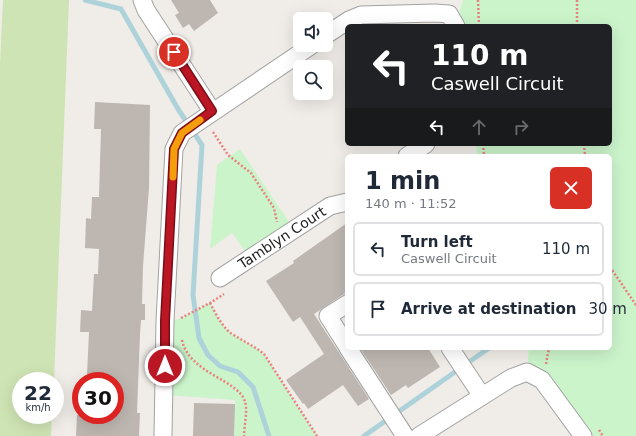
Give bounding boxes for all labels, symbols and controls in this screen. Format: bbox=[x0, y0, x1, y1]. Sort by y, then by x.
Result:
map controls bbox=[293, 12, 333, 100]
button: sound bbox=[293, 12, 333, 52]
pin bbox=[157, 35, 191, 69]
text: 110 m bbox=[431, 39, 528, 72]
icon: left bbox=[365, 40, 417, 92]
icon: arrive bbox=[163, 41, 185, 63]
button: search bbox=[293, 60, 333, 100]
text: Caswell Circuit bbox=[431, 73, 563, 94]
icon: left bbox=[426, 116, 448, 138]
icon: ahead bbox=[468, 116, 490, 138]
icon: right bbox=[510, 116, 532, 138]
text: 1 min bbox=[365, 167, 440, 195]
button: close bbox=[550, 167, 592, 209]
text: 140 m · 11:52 bbox=[365, 196, 456, 211]
street label: Tamblyn Court bbox=[234, 203, 329, 272]
text: Turn left bbox=[401, 233, 473, 251]
icon: left bbox=[367, 238, 389, 260]
text: 110 m bbox=[542, 240, 590, 258]
text: Caswell Circuit bbox=[401, 251, 497, 266]
icon: arrive bbox=[367, 298, 389, 320]
text: Arrive at destination bbox=[401, 300, 576, 318]
text: 30 m bbox=[588, 300, 627, 318]
position arrow bbox=[144, 345, 186, 387]
speed limit sign: 30 bbox=[72, 372, 124, 424]
text: 22 bbox=[24, 381, 52, 405]
text: km/h bbox=[25, 402, 51, 413]

